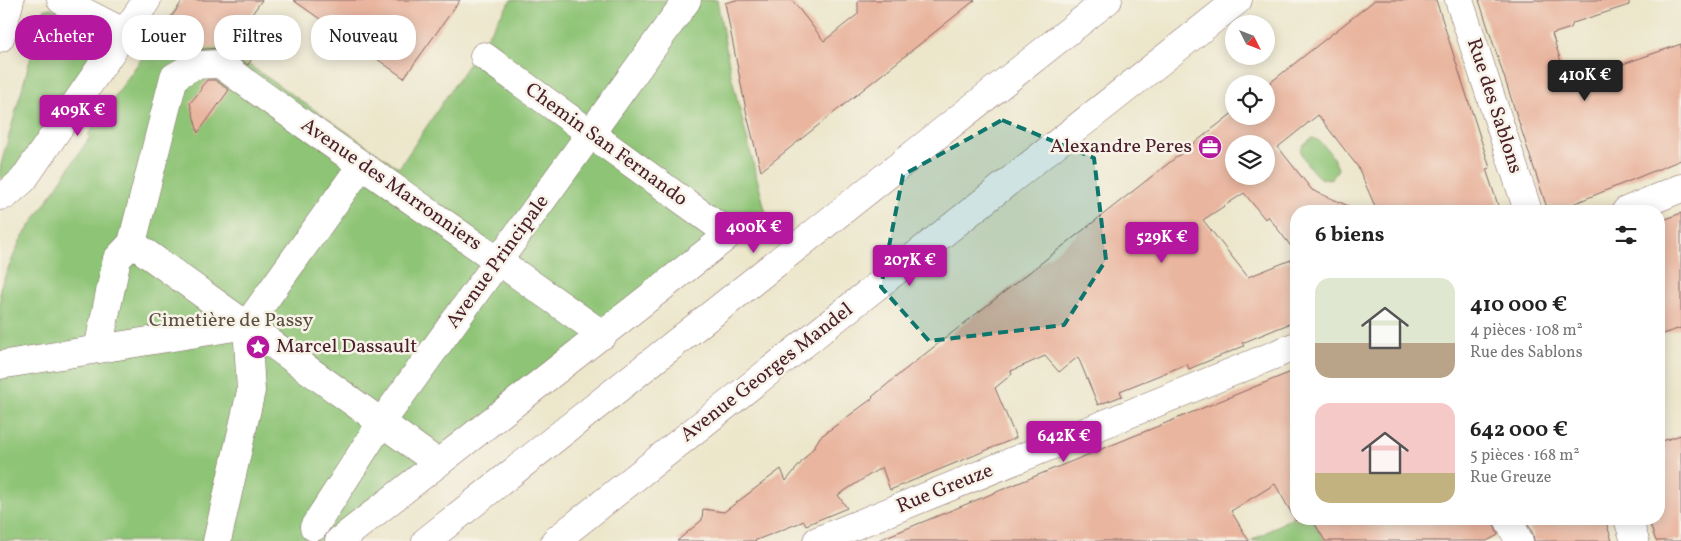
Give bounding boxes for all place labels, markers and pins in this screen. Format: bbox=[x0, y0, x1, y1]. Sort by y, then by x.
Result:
pin: 410K € bbox=[1544, 59, 1626, 102]
pin: 409K € bbox=[37, 94, 119, 137]
place label: Alexandre Peres bbox=[1050, 133, 1192, 161]
office icon: Alexandre Peres bbox=[1197, 134, 1223, 160]
pin: 400K € bbox=[713, 212, 795, 254]
pin: 529K € bbox=[1121, 222, 1203, 264]
pin: 207K € bbox=[869, 244, 951, 287]
place label: Marcel Dassault bbox=[276, 333, 417, 361]
place icon: Marcel Dassault bbox=[245, 334, 271, 360]
pin: 642K € bbox=[1023, 420, 1105, 463]

